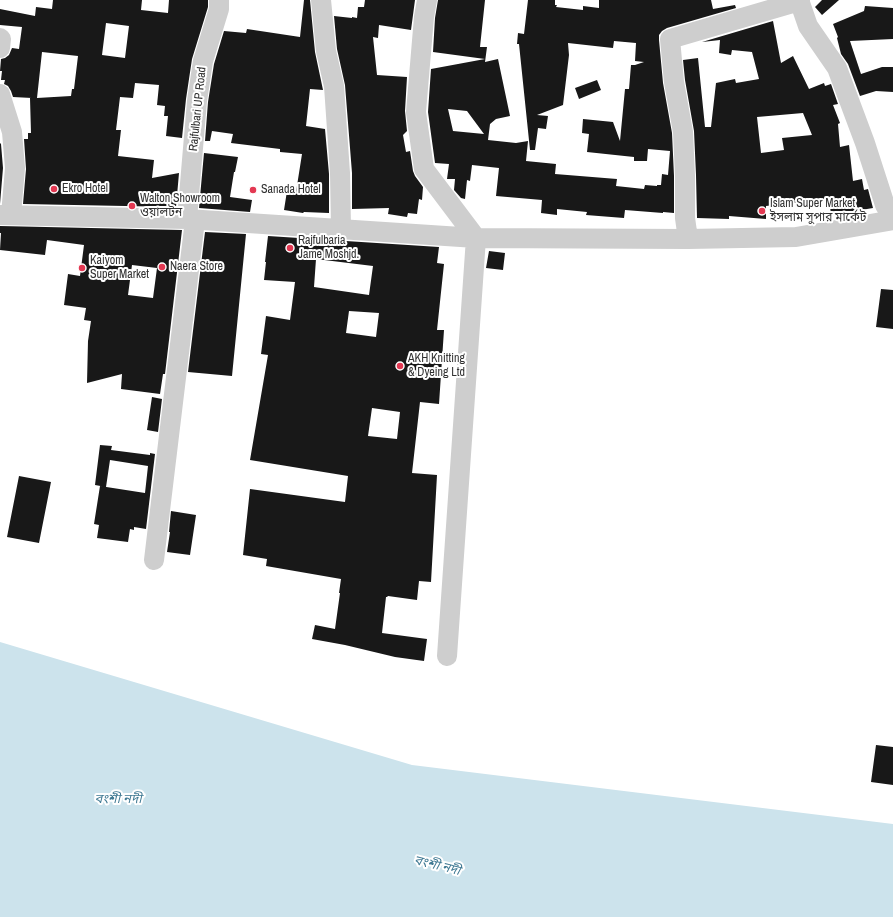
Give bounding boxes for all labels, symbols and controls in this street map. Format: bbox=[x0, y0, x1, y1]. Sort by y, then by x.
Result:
street label: Rajfulbari UP Road bbox=[186, 66, 210, 152]
place label: Ekro Hotel bbox=[62, 182, 108, 196]
place label: Sanada Hotel bbox=[261, 183, 321, 197]
marker: Ekro Hotel bbox=[49, 184, 59, 194]
marker: Sanada Hotel bbox=[248, 185, 258, 195]
place label: Walton Showroom ওয়ালটন bbox=[140, 192, 220, 220]
place label: Islam Super Market ইসলাম সুপার মার্কেট bbox=[770, 197, 866, 225]
marker: Walton Showroom ওয়ালটন bbox=[127, 201, 137, 211]
marker: Islam Super Market ইসলাম সুপার মার্কেট bbox=[757, 206, 767, 216]
place label: Rajfulbaria Jame Moshjd. bbox=[298, 234, 359, 262]
marker: Rajfulbaria Jame Moshjd. bbox=[285, 243, 295, 253]
place label: Kaiyom Super Market bbox=[90, 254, 149, 282]
place label: Naera Store bbox=[170, 260, 223, 274]
marker: Naera Store bbox=[157, 262, 167, 272]
marker: Kaiyom Super Market bbox=[77, 263, 87, 273]
place label: AKH Knitting & Dyeing Ltd bbox=[408, 352, 465, 380]
marker: AKH Knitting & Dyeing Ltd bbox=[395, 361, 405, 371]
water label: বংশী নদী bbox=[94, 792, 142, 808]
water label: বংশী নদী bbox=[412, 853, 462, 879]

